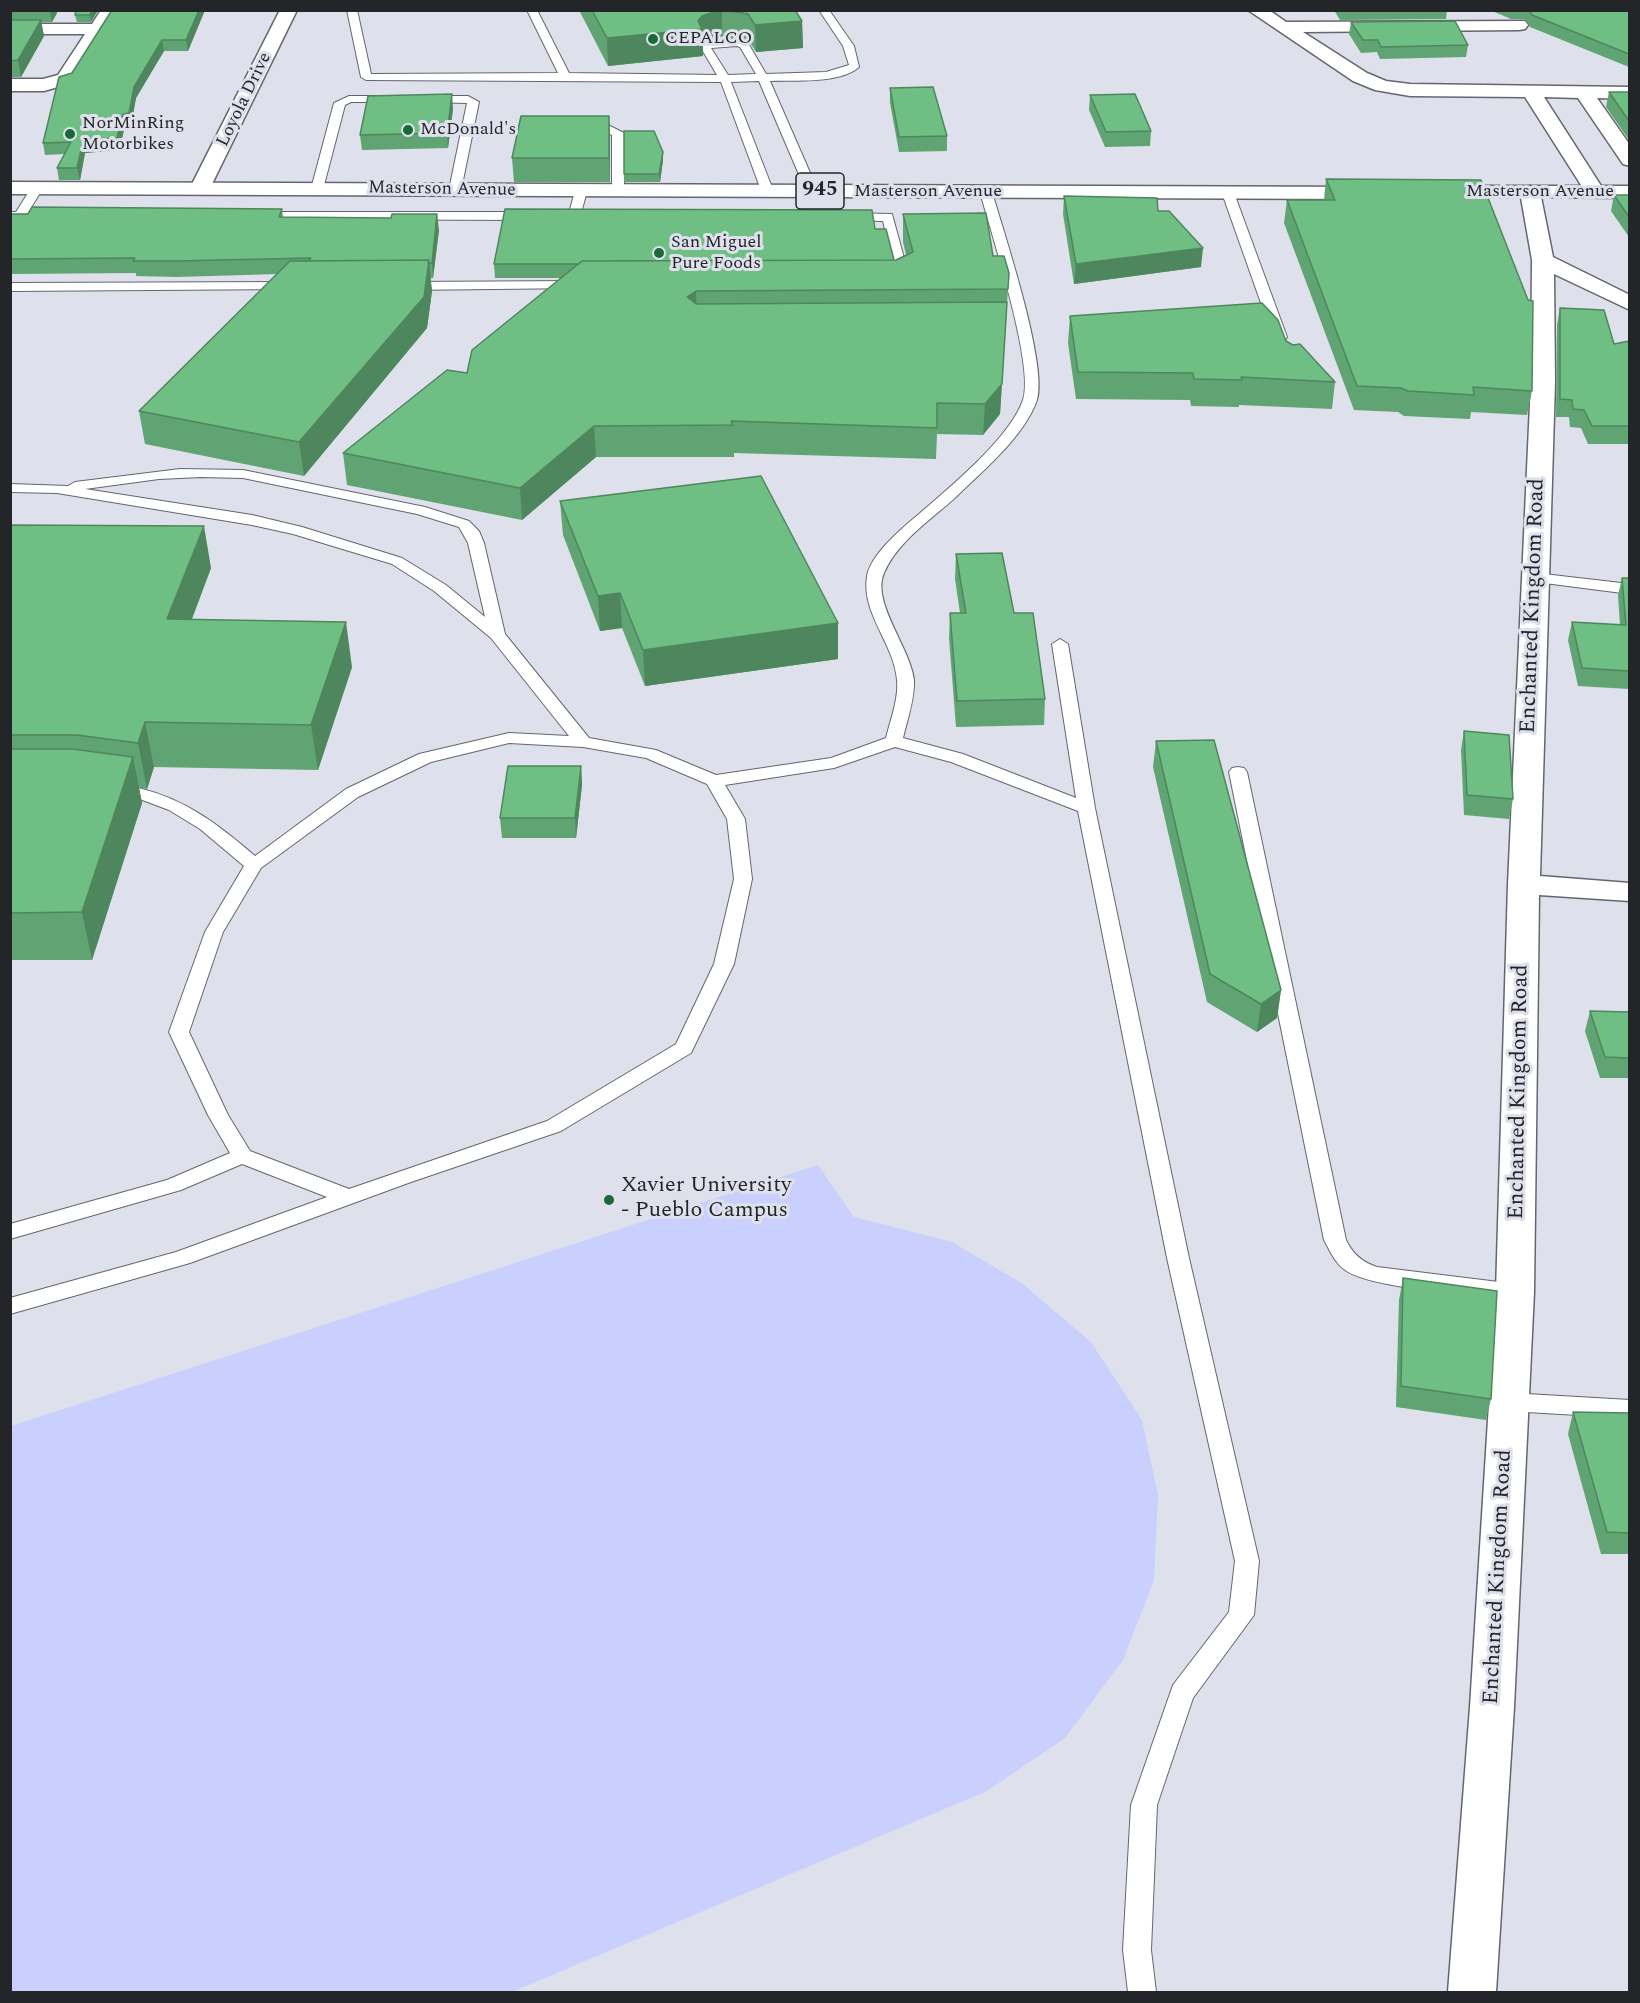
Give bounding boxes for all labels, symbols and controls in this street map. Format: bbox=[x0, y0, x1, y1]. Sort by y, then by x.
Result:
place label: CEPALCO bbox=[665, 28, 752, 50]
marker: CEPALCO bbox=[646, 32, 660, 46]
street label: Loyola Drive bbox=[213, 49, 277, 151]
place label: NorMinRing Motorbikes bbox=[82, 113, 184, 156]
place label: McDonald's bbox=[420, 119, 516, 141]
marker: McDonald's bbox=[401, 123, 415, 137]
marker: NorMinRing Motorbikes bbox=[63, 127, 77, 141]
road number: 945 bbox=[796, 173, 844, 209]
street label: Masterson Avenue bbox=[368, 178, 516, 202]
street label: Masterson Avenue bbox=[854, 181, 1002, 203]
street label: Masterson Avenue bbox=[1466, 181, 1614, 203]
place label: San Miguel Pure Foods bbox=[671, 232, 762, 274]
marker: San Miguel Pure Foods bbox=[652, 246, 666, 260]
street label: Enchanted Kingdom Road bbox=[1516, 478, 1552, 734]
street label: Enchanted Kingdom Road bbox=[1505, 964, 1535, 1220]
place label: Xavier University - Pueblo Campus bbox=[621, 1174, 792, 1226]
marker: Xavier University - Pueblo Campus bbox=[602, 1193, 616, 1207]
street label: Enchanted Kingdom Road bbox=[1479, 1449, 1519, 1705]

